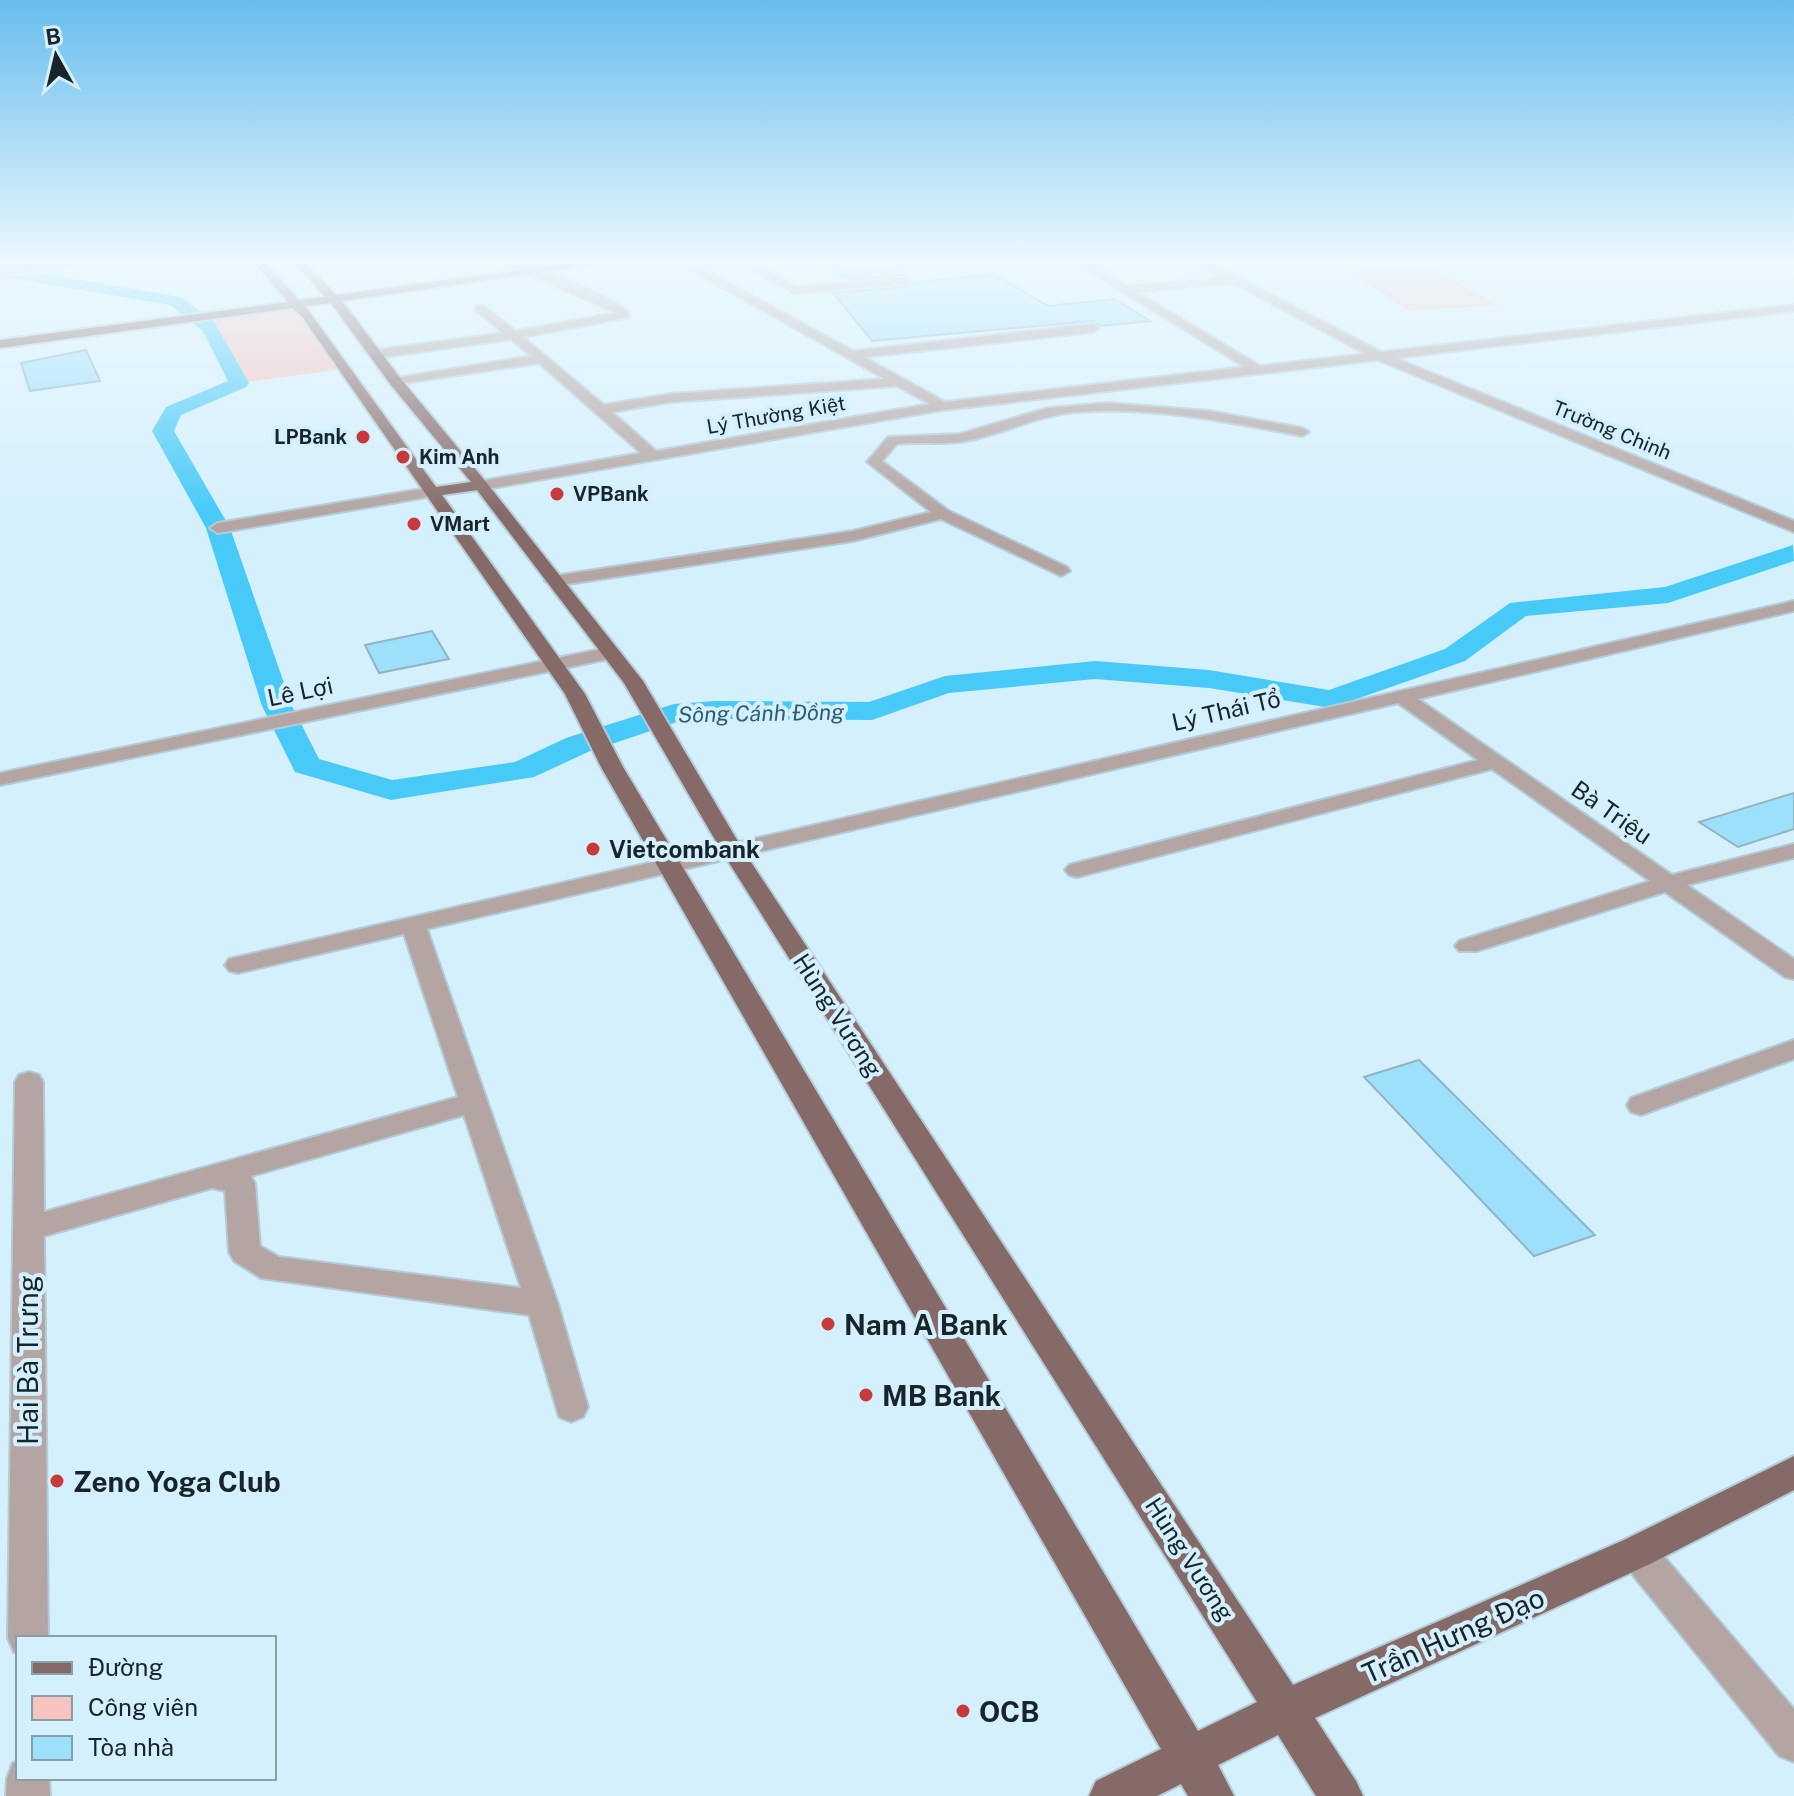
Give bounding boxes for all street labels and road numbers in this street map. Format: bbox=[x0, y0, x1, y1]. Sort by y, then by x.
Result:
street label: Lý Thường Kiệt bbox=[705, 391, 847, 439]
street label: Trường Chinh bbox=[1549, 395, 1675, 465]
street label: Lê Lợi bbox=[265, 670, 335, 712]
street label: Lý Thái Tổ bbox=[1169, 684, 1283, 736]
street label: Bà Triệu bbox=[1567, 774, 1657, 850]
street label: Hùng Vương bbox=[788, 948, 888, 1082]
street label: Hai Bà Trưng bbox=[11, 1275, 44, 1445]
street label: Hùng Vương bbox=[1140, 1492, 1240, 1626]
street label: Trần Hưng Đạo bbox=[1357, 1580, 1549, 1690]

